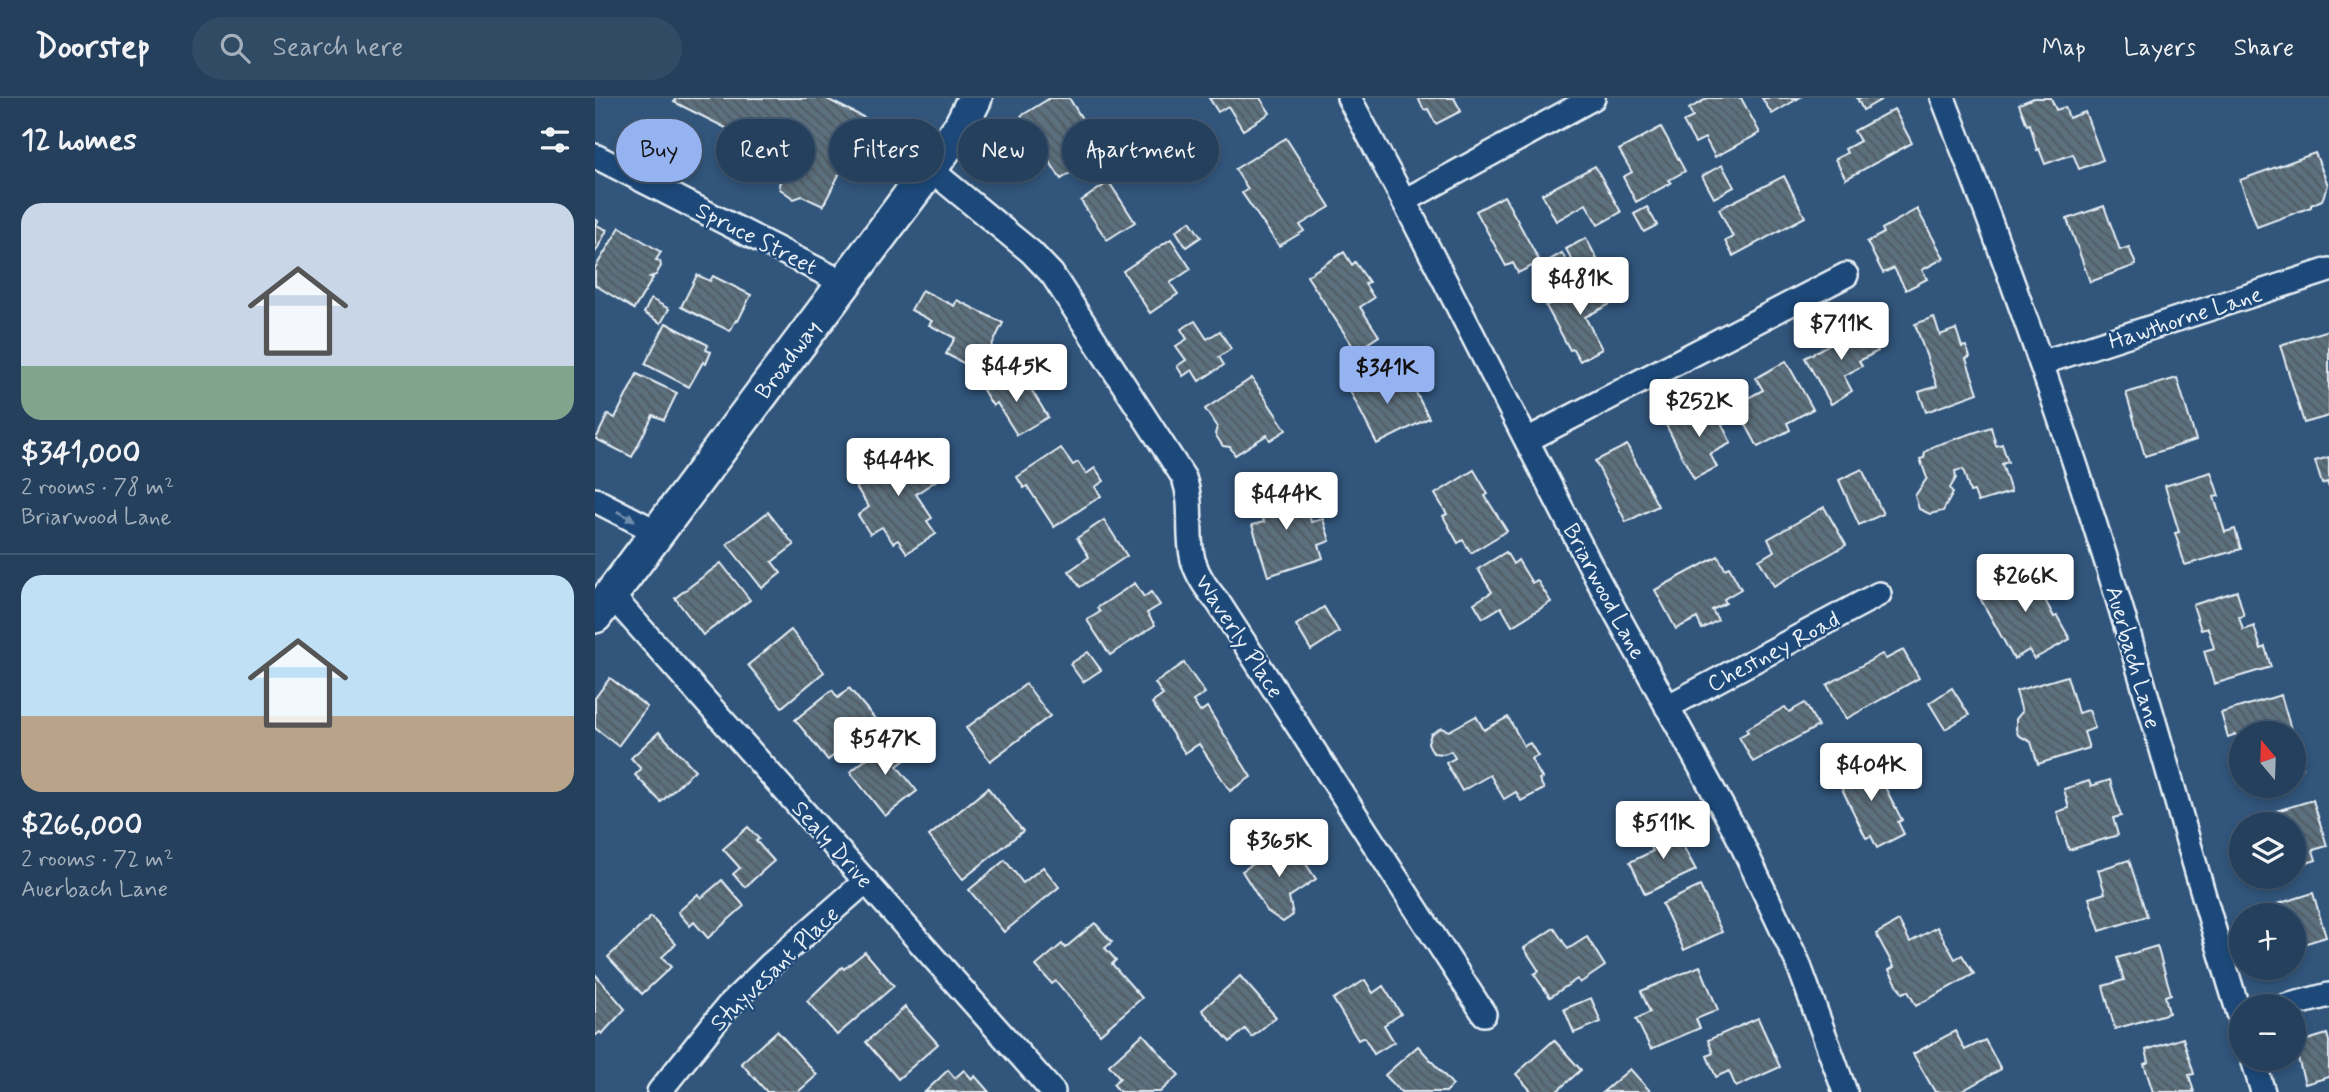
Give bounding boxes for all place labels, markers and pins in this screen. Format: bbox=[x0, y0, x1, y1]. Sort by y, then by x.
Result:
pin: $481K bbox=[1531, 258, 1629, 317]
pin: $711K bbox=[1792, 302, 1890, 362]
pin: $445K bbox=[967, 344, 1065, 404]
pin: $341K bbox=[1338, 346, 1436, 406]
pin: $252K bbox=[1650, 380, 1748, 439]
pin: $444K bbox=[849, 438, 947, 498]
pin: $444K bbox=[1237, 472, 1335, 532]
pin: $266K bbox=[1976, 554, 2074, 614]
pin: $547K bbox=[836, 718, 934, 777]
pin: $404K bbox=[1822, 744, 1920, 803]
pin: $511K bbox=[1614, 802, 1712, 861]
pin: $365K bbox=[1230, 820, 1328, 879]

